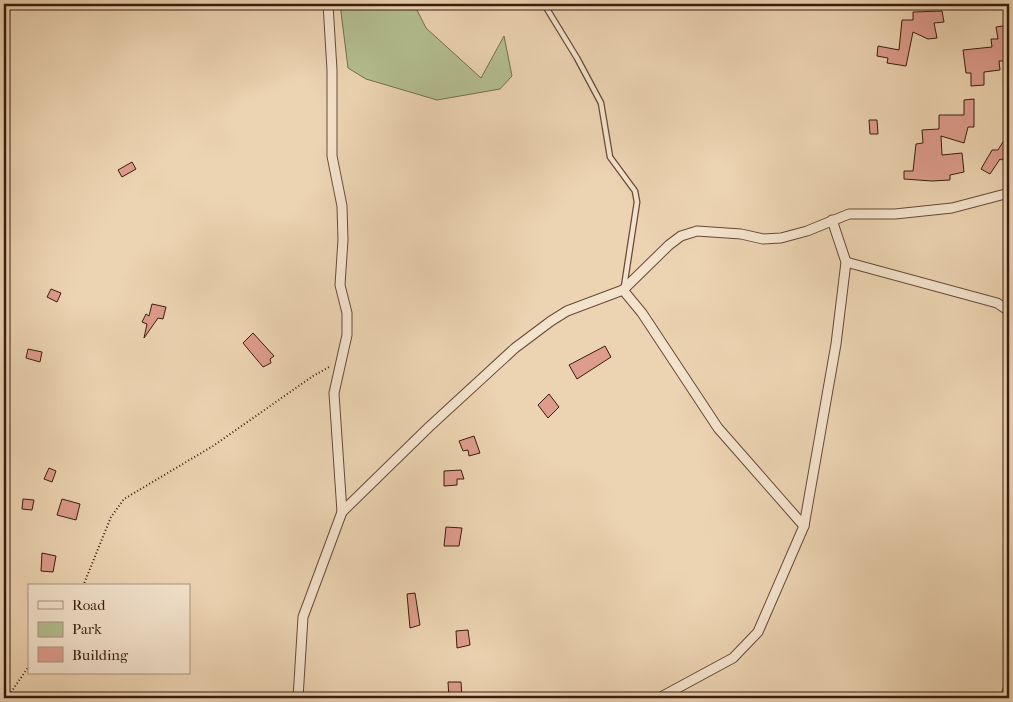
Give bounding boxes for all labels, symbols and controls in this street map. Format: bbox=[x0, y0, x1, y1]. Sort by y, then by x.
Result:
legend bbox=[28, 584, 190, 674]
text: Road bbox=[72, 596, 106, 614]
text: Park bbox=[72, 620, 102, 638]
text: Building bbox=[72, 646, 129, 664]

